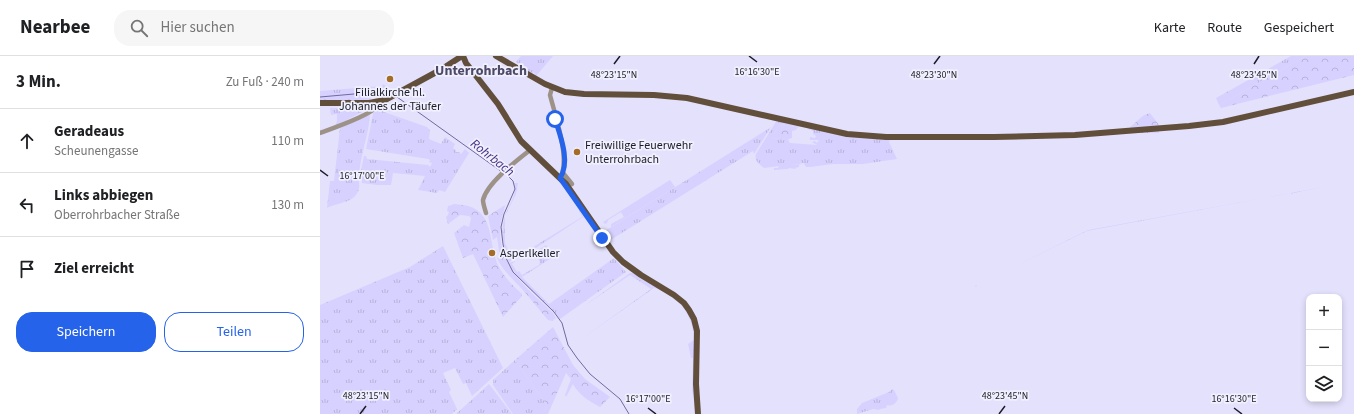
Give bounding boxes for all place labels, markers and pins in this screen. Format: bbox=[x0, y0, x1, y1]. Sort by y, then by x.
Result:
marker: Filialkirche hl. Johannes der Täufer bbox=[385, 74, 395, 84]
place label: Filialkirche hl. Johannes der Täufer bbox=[339, 84, 442, 115]
place label: Freiwillige Feuerwehr Unterrohrbach bbox=[585, 137, 693, 168]
marker: Freiwillige Feuerwehr Unterrohrbach bbox=[572, 147, 582, 157]
place label: Asperlkeller bbox=[500, 245, 560, 262]
marker: Asperlkeller bbox=[487, 248, 497, 258]

